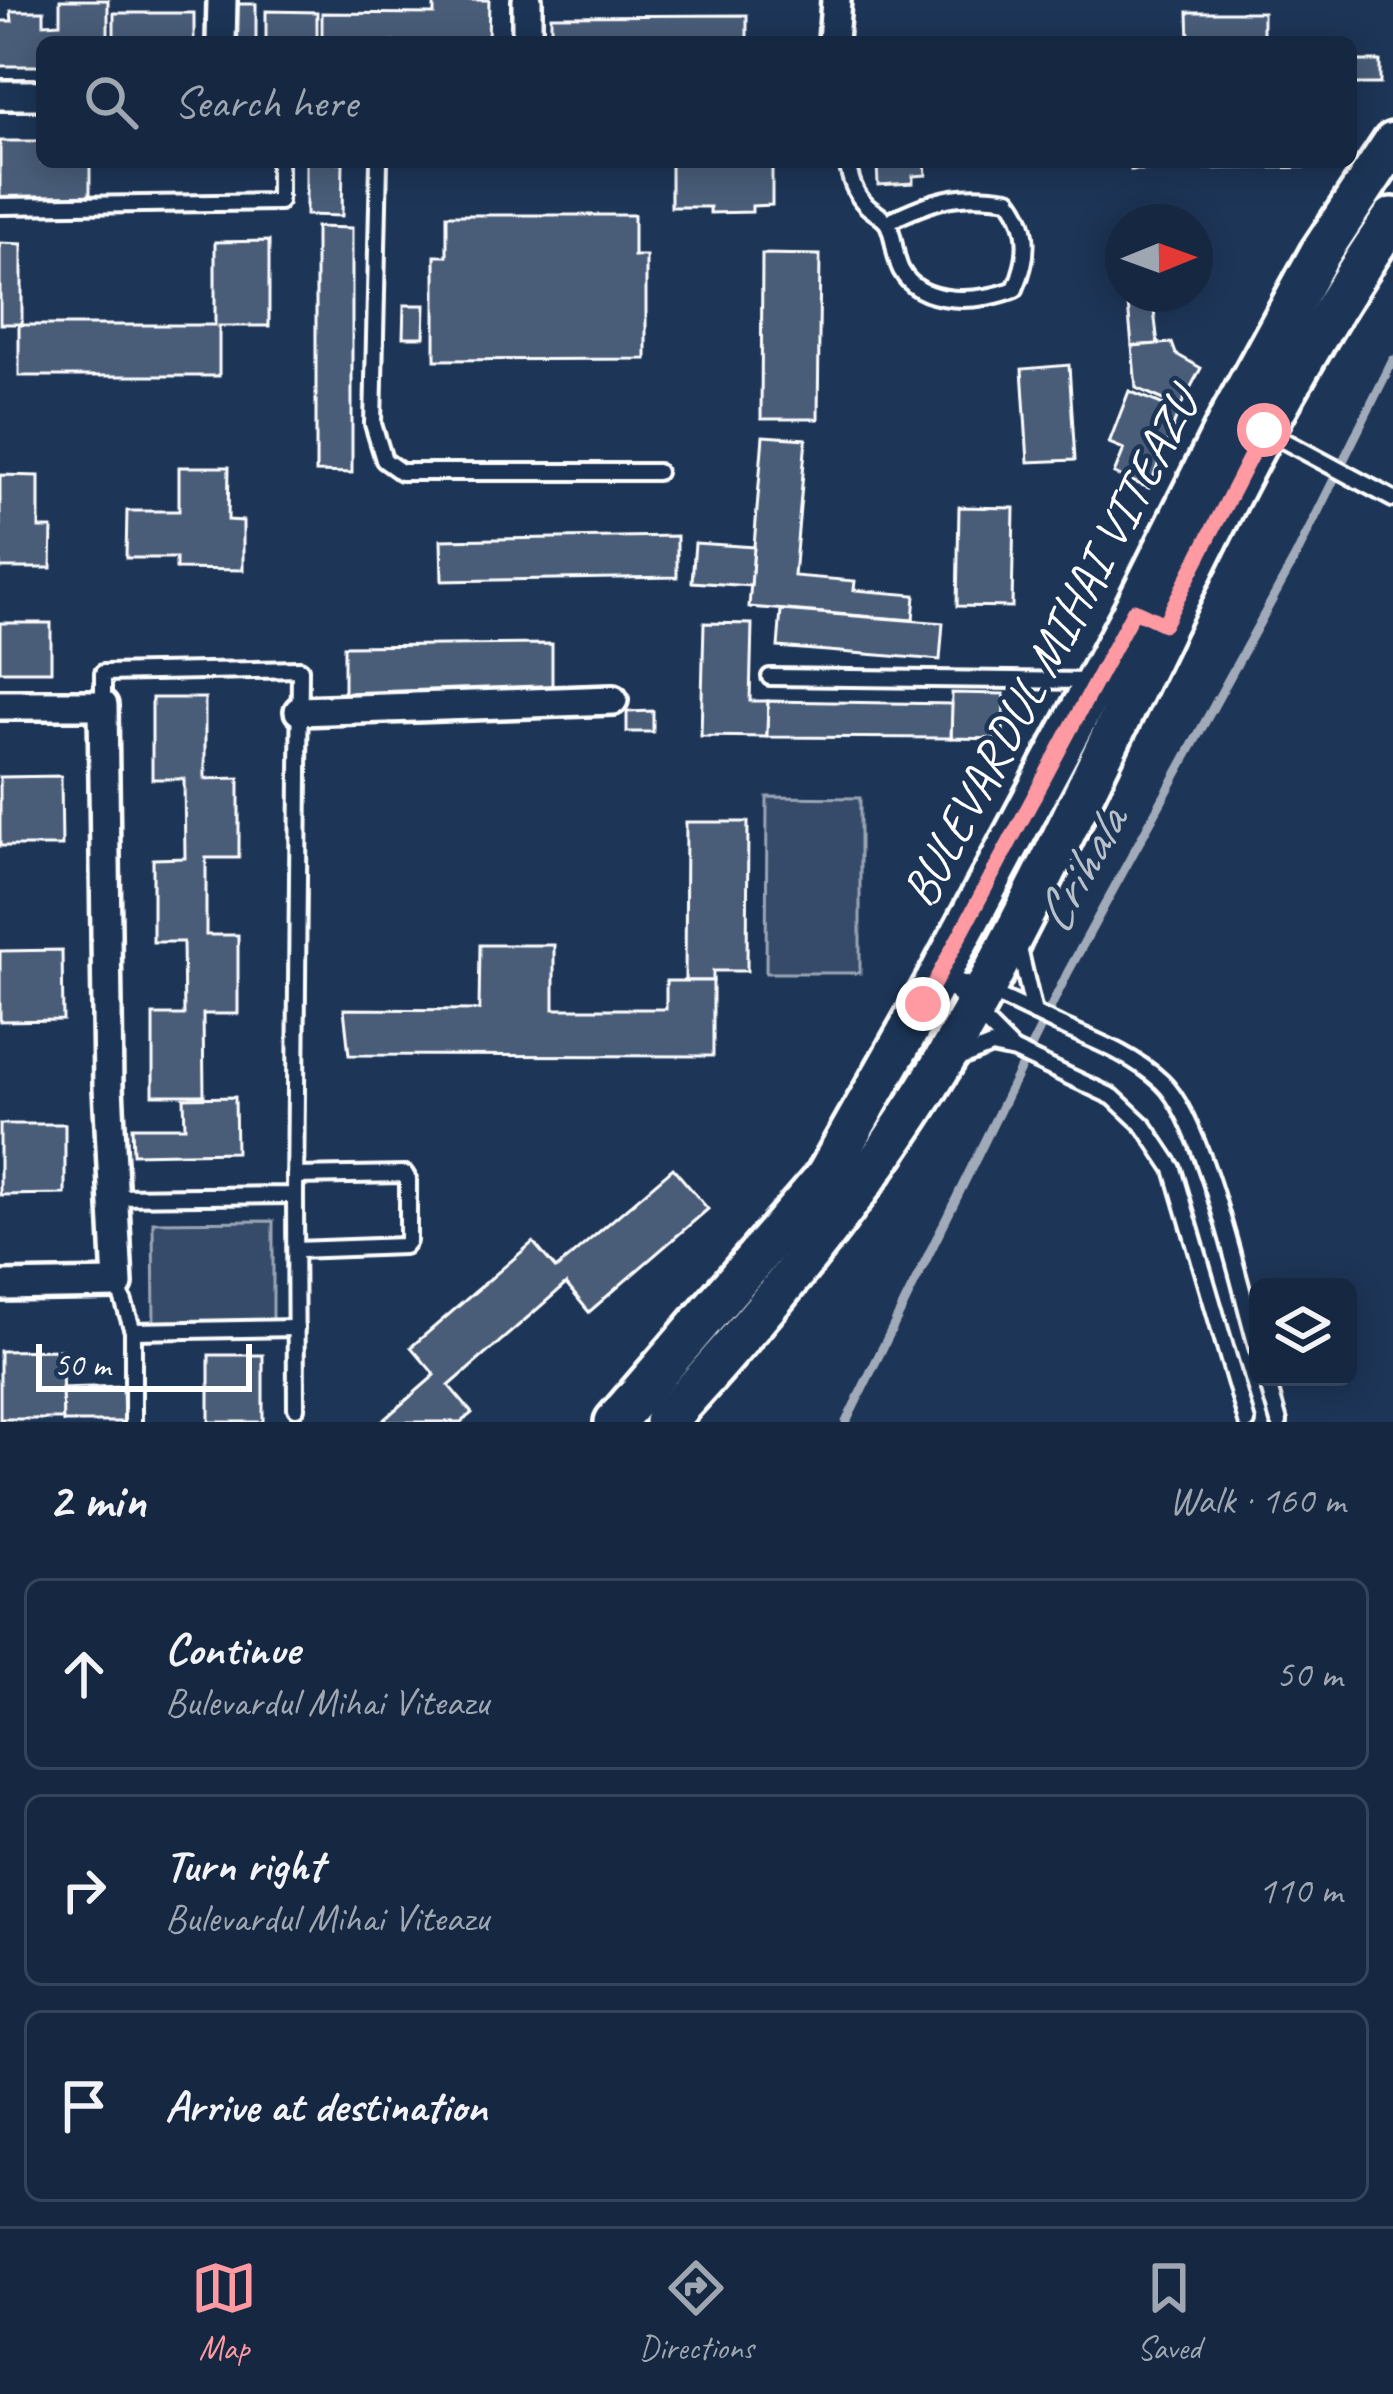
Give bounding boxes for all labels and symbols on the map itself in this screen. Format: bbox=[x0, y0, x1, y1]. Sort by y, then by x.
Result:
north arrow bbox=[1105, 204, 1213, 312]
street label: BULEVARDUL MIHAI VITEAZU bbox=[887, 372, 1217, 917]
route start bbox=[1237, 403, 1291, 457]
water label: Crihala bbox=[1018, 790, 1145, 945]
route end bbox=[896, 977, 950, 1031]
scale bar bbox=[36, 1338, 252, 1391]

